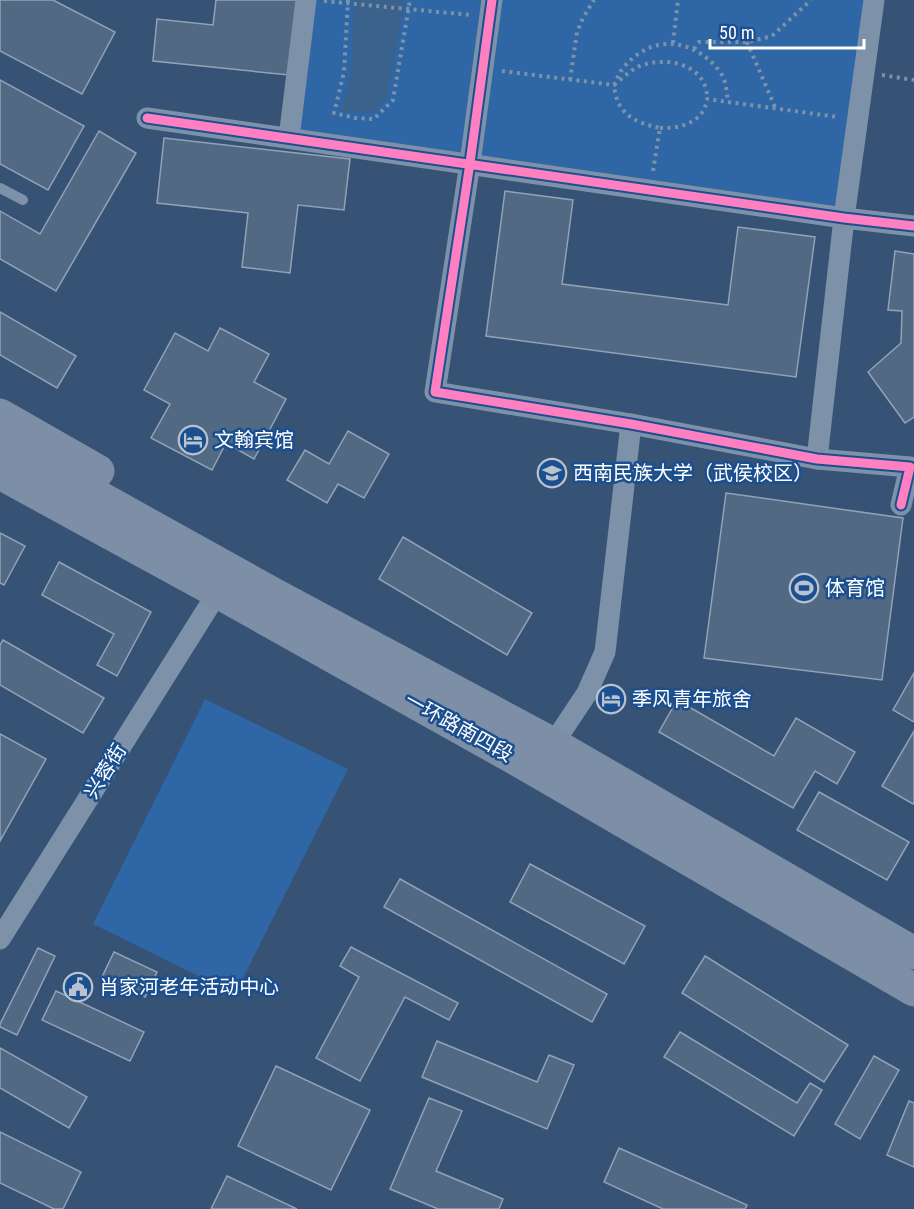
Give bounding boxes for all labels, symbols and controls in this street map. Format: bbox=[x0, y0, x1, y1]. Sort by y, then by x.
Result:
scale bar bbox=[710, 12, 864, 50]
text: 50 m bbox=[719, 22, 754, 43]
hotel icon: 文翰宾馆 bbox=[177, 424, 209, 456]
place label: 文翰宾馆 bbox=[214, 428, 294, 452]
school or university icon: 西南民族大学（武侯校区） bbox=[536, 457, 568, 489]
place label: 西南民族大学（武侯校区） bbox=[573, 461, 813, 485]
sports icon: 体育馆 bbox=[788, 572, 820, 604]
place label: 体育馆 bbox=[825, 576, 885, 600]
hotel icon: 季风青年旅舍 bbox=[595, 683, 627, 715]
street label: 一环路南四段 bbox=[401, 687, 517, 767]
place label: 季风青年旅舍 bbox=[632, 687, 752, 711]
street label: 兴蓉街 bbox=[79, 739, 131, 803]
public building icon: 肖家河老年活动中心 bbox=[62, 971, 94, 1003]
place label: 肖家河老年活动中心 bbox=[99, 975, 279, 999]

